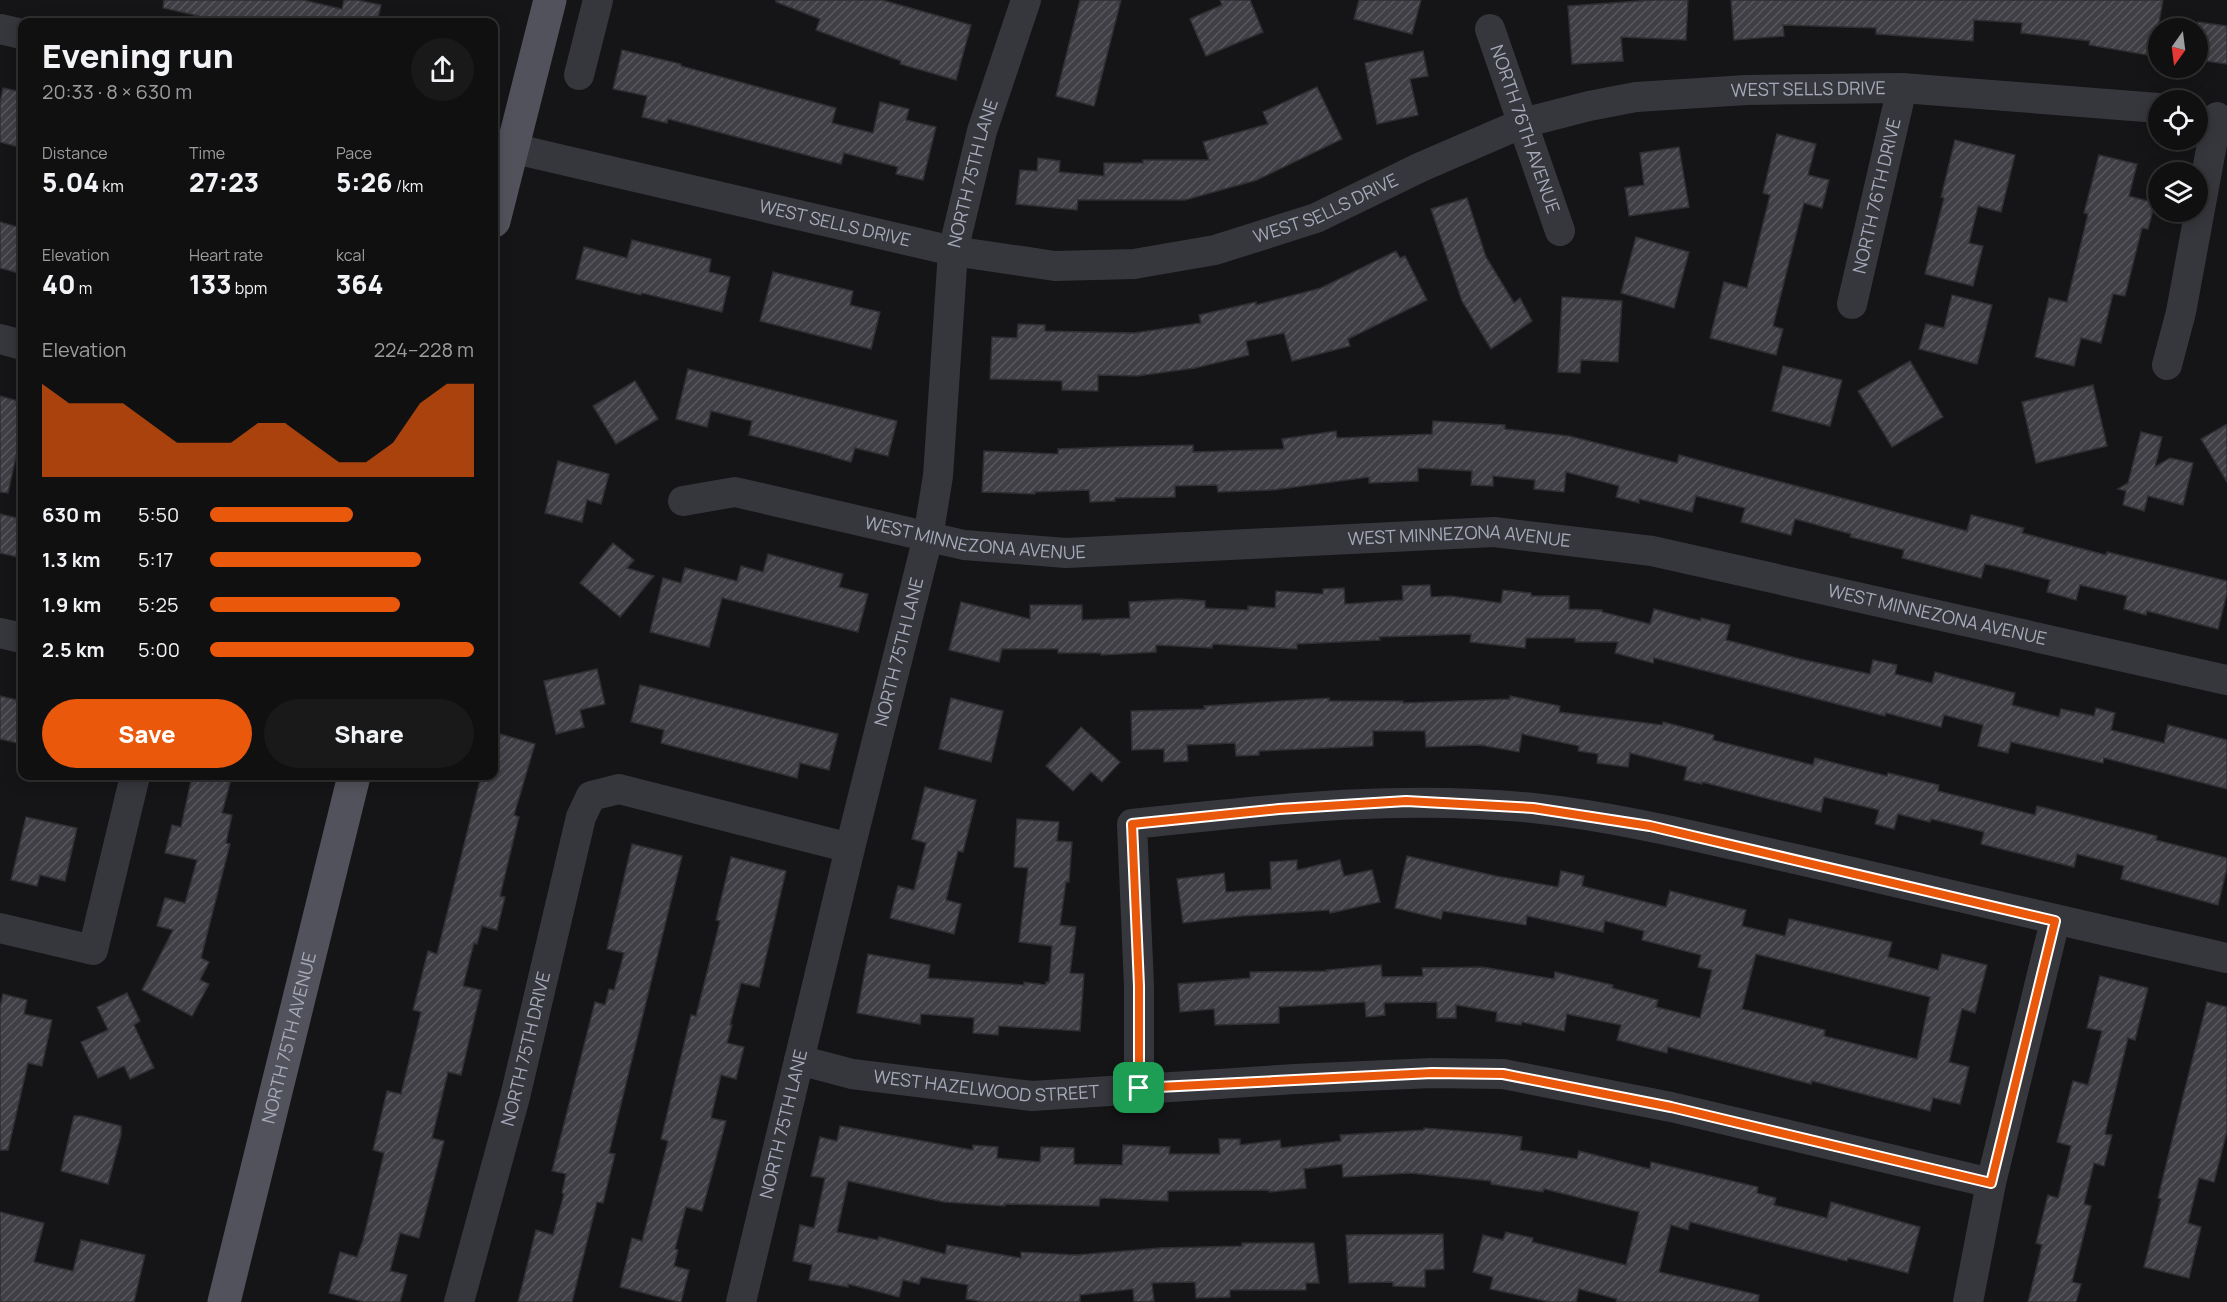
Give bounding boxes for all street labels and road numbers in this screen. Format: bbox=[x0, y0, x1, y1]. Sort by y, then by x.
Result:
street label: NORTH 76TH AVENUE bbox=[1485, 41, 1566, 216]
street label: WEST SELLS DRIVE bbox=[1730, 75, 1886, 102]
street label: NORTH 75TH LANE bbox=[941, 96, 1003, 250]
street label: NORTH 76TH DRIVE bbox=[1846, 115, 1906, 276]
street label: WEST SELLS DRIVE bbox=[1250, 167, 1402, 248]
street label: WEST SELLS DRIVE bbox=[757, 193, 913, 252]
street label: WEST MINNEZONA AVENUE bbox=[862, 509, 1086, 564]
street label: WEST MINNEZONA AVENUE bbox=[1347, 519, 1572, 552]
street label: NORTH 75TH LANE bbox=[868, 575, 928, 729]
street label: WEST MINNEZONA AVENUE bbox=[1826, 578, 2049, 650]
street label: NORTH 75TH AVENUE bbox=[256, 949, 321, 1126]
street label: NORTH 75TH DRIVE bbox=[495, 969, 555, 1129]
street label: NORTH 75TH LANE bbox=[753, 1047, 812, 1201]
street label: WEST HAZELWOOD STREET bbox=[872, 1064, 1100, 1107]

